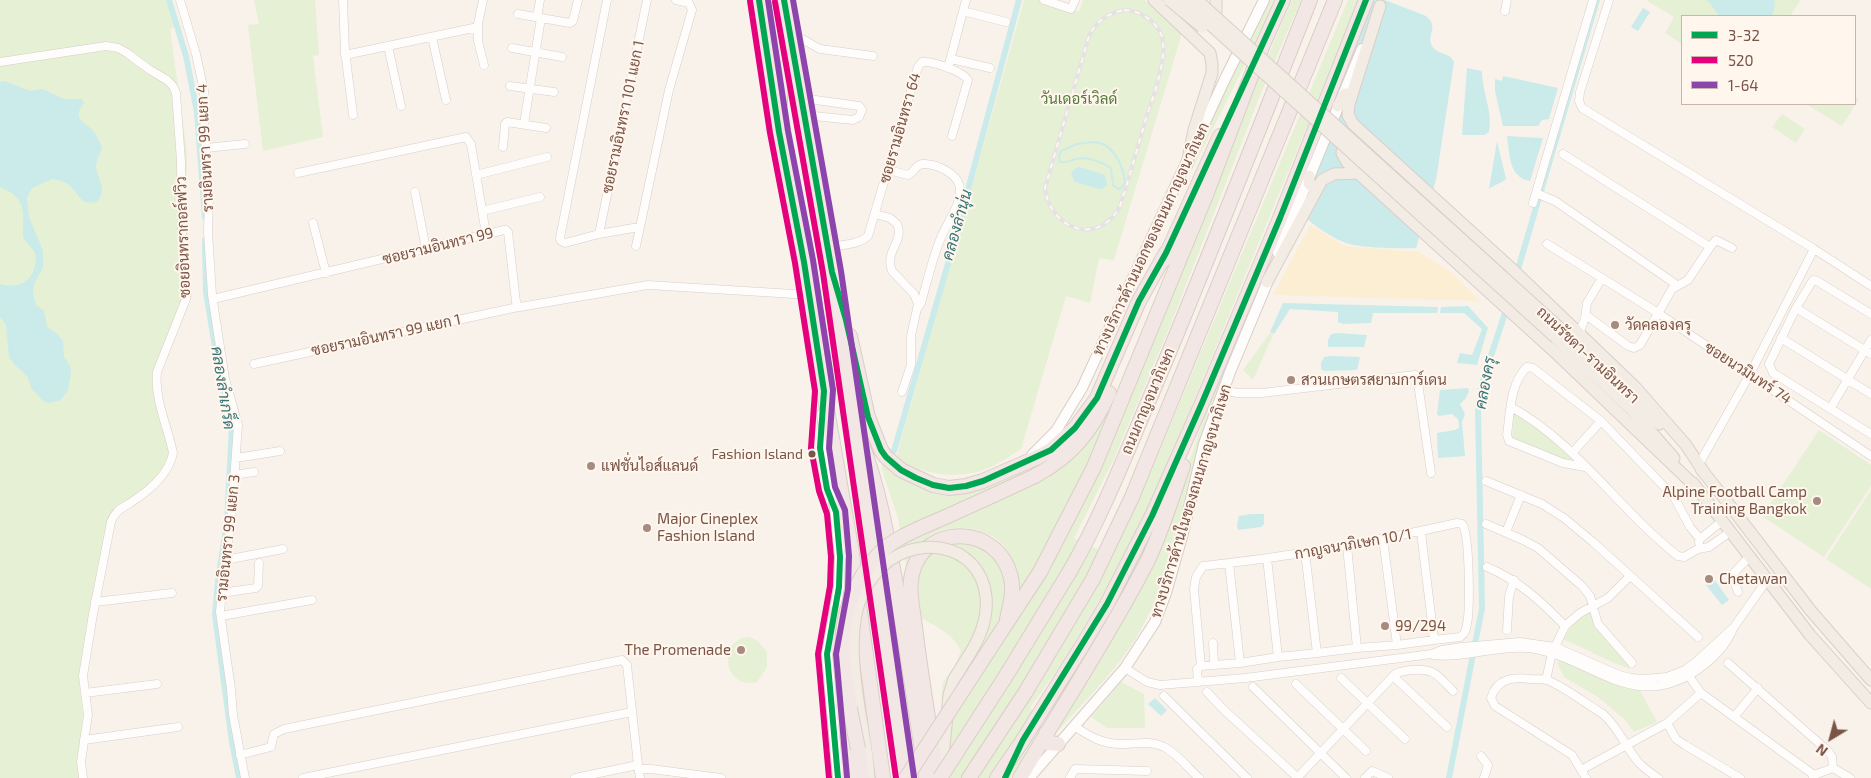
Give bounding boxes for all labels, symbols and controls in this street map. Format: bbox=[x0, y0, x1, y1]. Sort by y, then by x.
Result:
legend bbox=[1681, 15, 1856, 105]
text: 3-32 bbox=[1728, 26, 1760, 44]
street label: ซอยรามอินทรา 101 แยก 1 bbox=[598, 39, 648, 195]
text: 520 bbox=[1728, 51, 1754, 69]
street label: ซอยรามอินทรา 64 bbox=[876, 71, 924, 185]
text: 1-64 bbox=[1728, 76, 1759, 94]
street label: รามอินทรา 99 แยก 4 bbox=[193, 83, 217, 213]
park label: วันเดอร์เวิลด์ bbox=[1041, 90, 1117, 108]
street label: ทางบริการด้านนอกของถนนกาญจนาภิเษก bbox=[1089, 119, 1213, 359]
street label: ซอยอินทรากอล์ฟวิว bbox=[172, 176, 194, 298]
water label: คลองลำนุ่น bbox=[938, 187, 976, 263]
street label: ซอยรามอินทรา 99 bbox=[381, 224, 495, 268]
street label: ถนนรัชดา-รามอินทรา bbox=[1533, 303, 1643, 407]
street label: ซอยรามอินทรา 99 แยก 1 bbox=[310, 310, 462, 360]
place label: วัดคลองครุ bbox=[1625, 316, 1691, 334]
marker: วัดคลองครุ bbox=[1609, 319, 1621, 331]
street label: ซอยนวมินทร์ 74 bbox=[1701, 338, 1795, 408]
water label: คลองลำเกร็ด bbox=[207, 345, 239, 431]
street label: ถนนกาญจนาภิเษก bbox=[1117, 345, 1179, 457]
water label: คลองครุ bbox=[1471, 355, 1499, 411]
place label: สวนเกษตรสยามการ์เดน bbox=[1301, 371, 1447, 389]
marker: สวนเกษตรสยามการ์เดน bbox=[1285, 374, 1297, 386]
street label: ทางบริการด้านในของถนนกาญจนาภิเษก bbox=[1147, 382, 1235, 620]
place label: Fashion Island bbox=[711, 446, 803, 462]
marker: Fashion Island bbox=[807, 449, 817, 459]
place label: แฟชั่นไอส์แลนด์ bbox=[601, 457, 698, 475]
marker: แฟชั่นไอส์แลนด์ bbox=[585, 460, 597, 472]
street label: รามอินทรา 99 แยก 3 bbox=[212, 473, 244, 603]
place label: Alpine Football Camp Training Bangkok bbox=[1662, 483, 1807, 518]
marker: Alpine Football Camp Training Bangkok bbox=[1811, 495, 1823, 507]
place label: Major Cineplex Fashion Island bbox=[657, 510, 758, 545]
marker: Major Cineplex Fashion Island bbox=[641, 522, 653, 534]
street label: กาญจนาภิเษก 10/1 bbox=[1293, 525, 1413, 563]
place label: Chetawan bbox=[1719, 570, 1788, 588]
marker: Chetawan bbox=[1703, 573, 1715, 585]
place label: 99/294 bbox=[1395, 617, 1446, 635]
marker: 99/294 bbox=[1379, 620, 1391, 632]
place label: The Promenade bbox=[624, 641, 731, 659]
marker: The Promenade bbox=[735, 644, 747, 656]
north arrow bbox=[1806, 713, 1856, 763]
text: N bbox=[1813, 741, 1831, 760]

